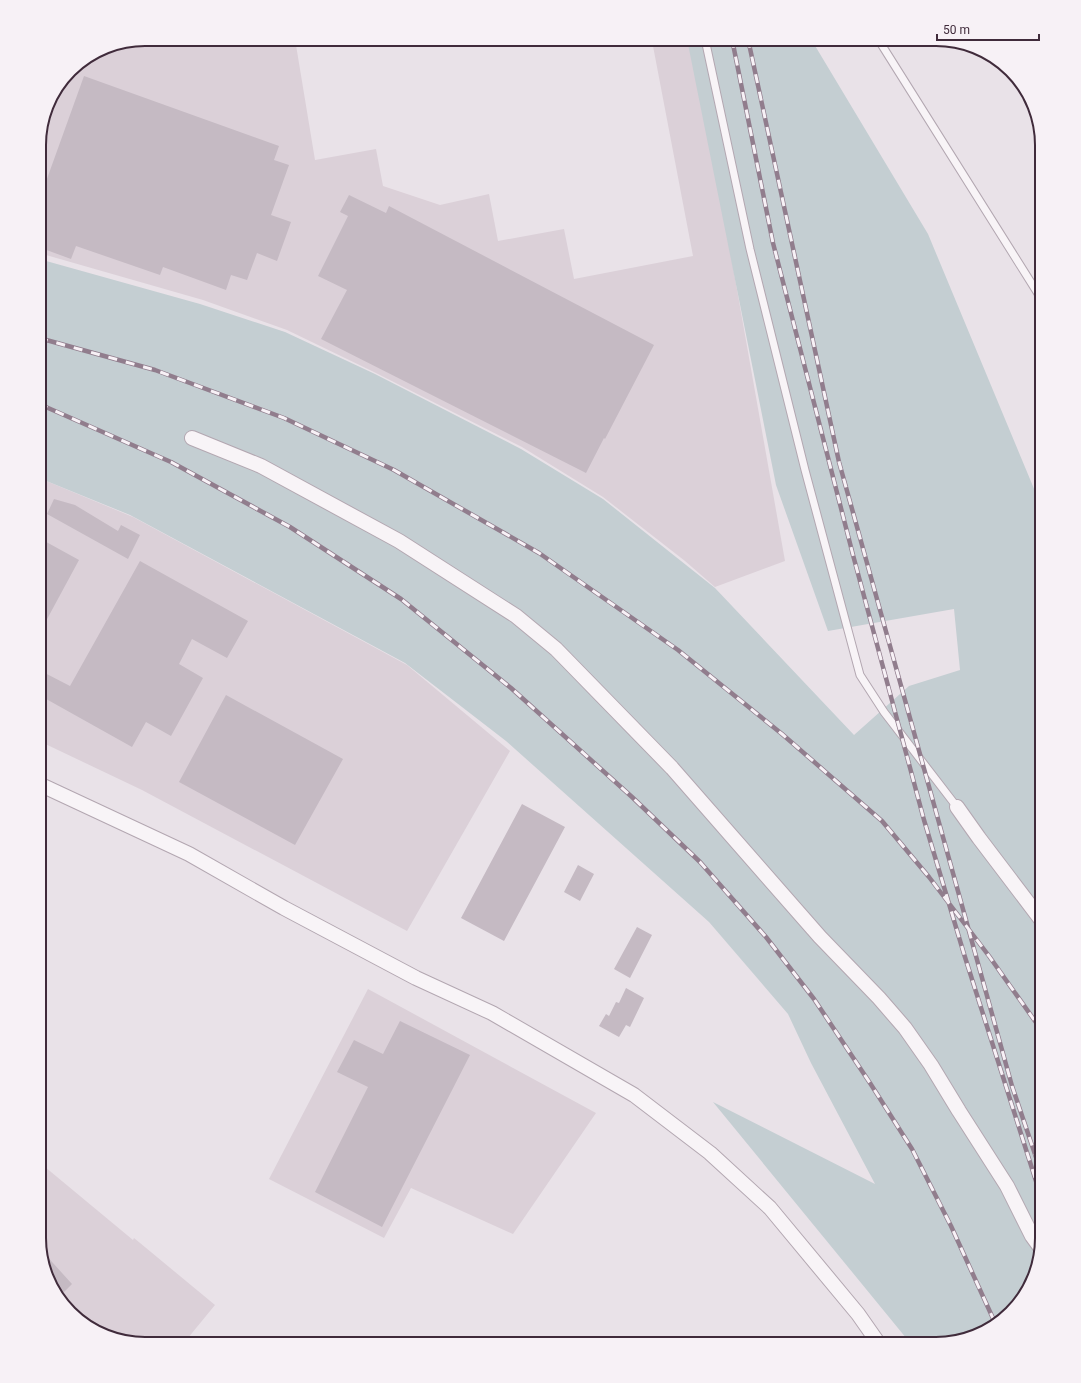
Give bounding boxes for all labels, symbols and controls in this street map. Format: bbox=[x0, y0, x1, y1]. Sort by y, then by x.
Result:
scale bar bbox=[937, 16, 1039, 42]
text: 50 m bbox=[943, 23, 970, 37]

